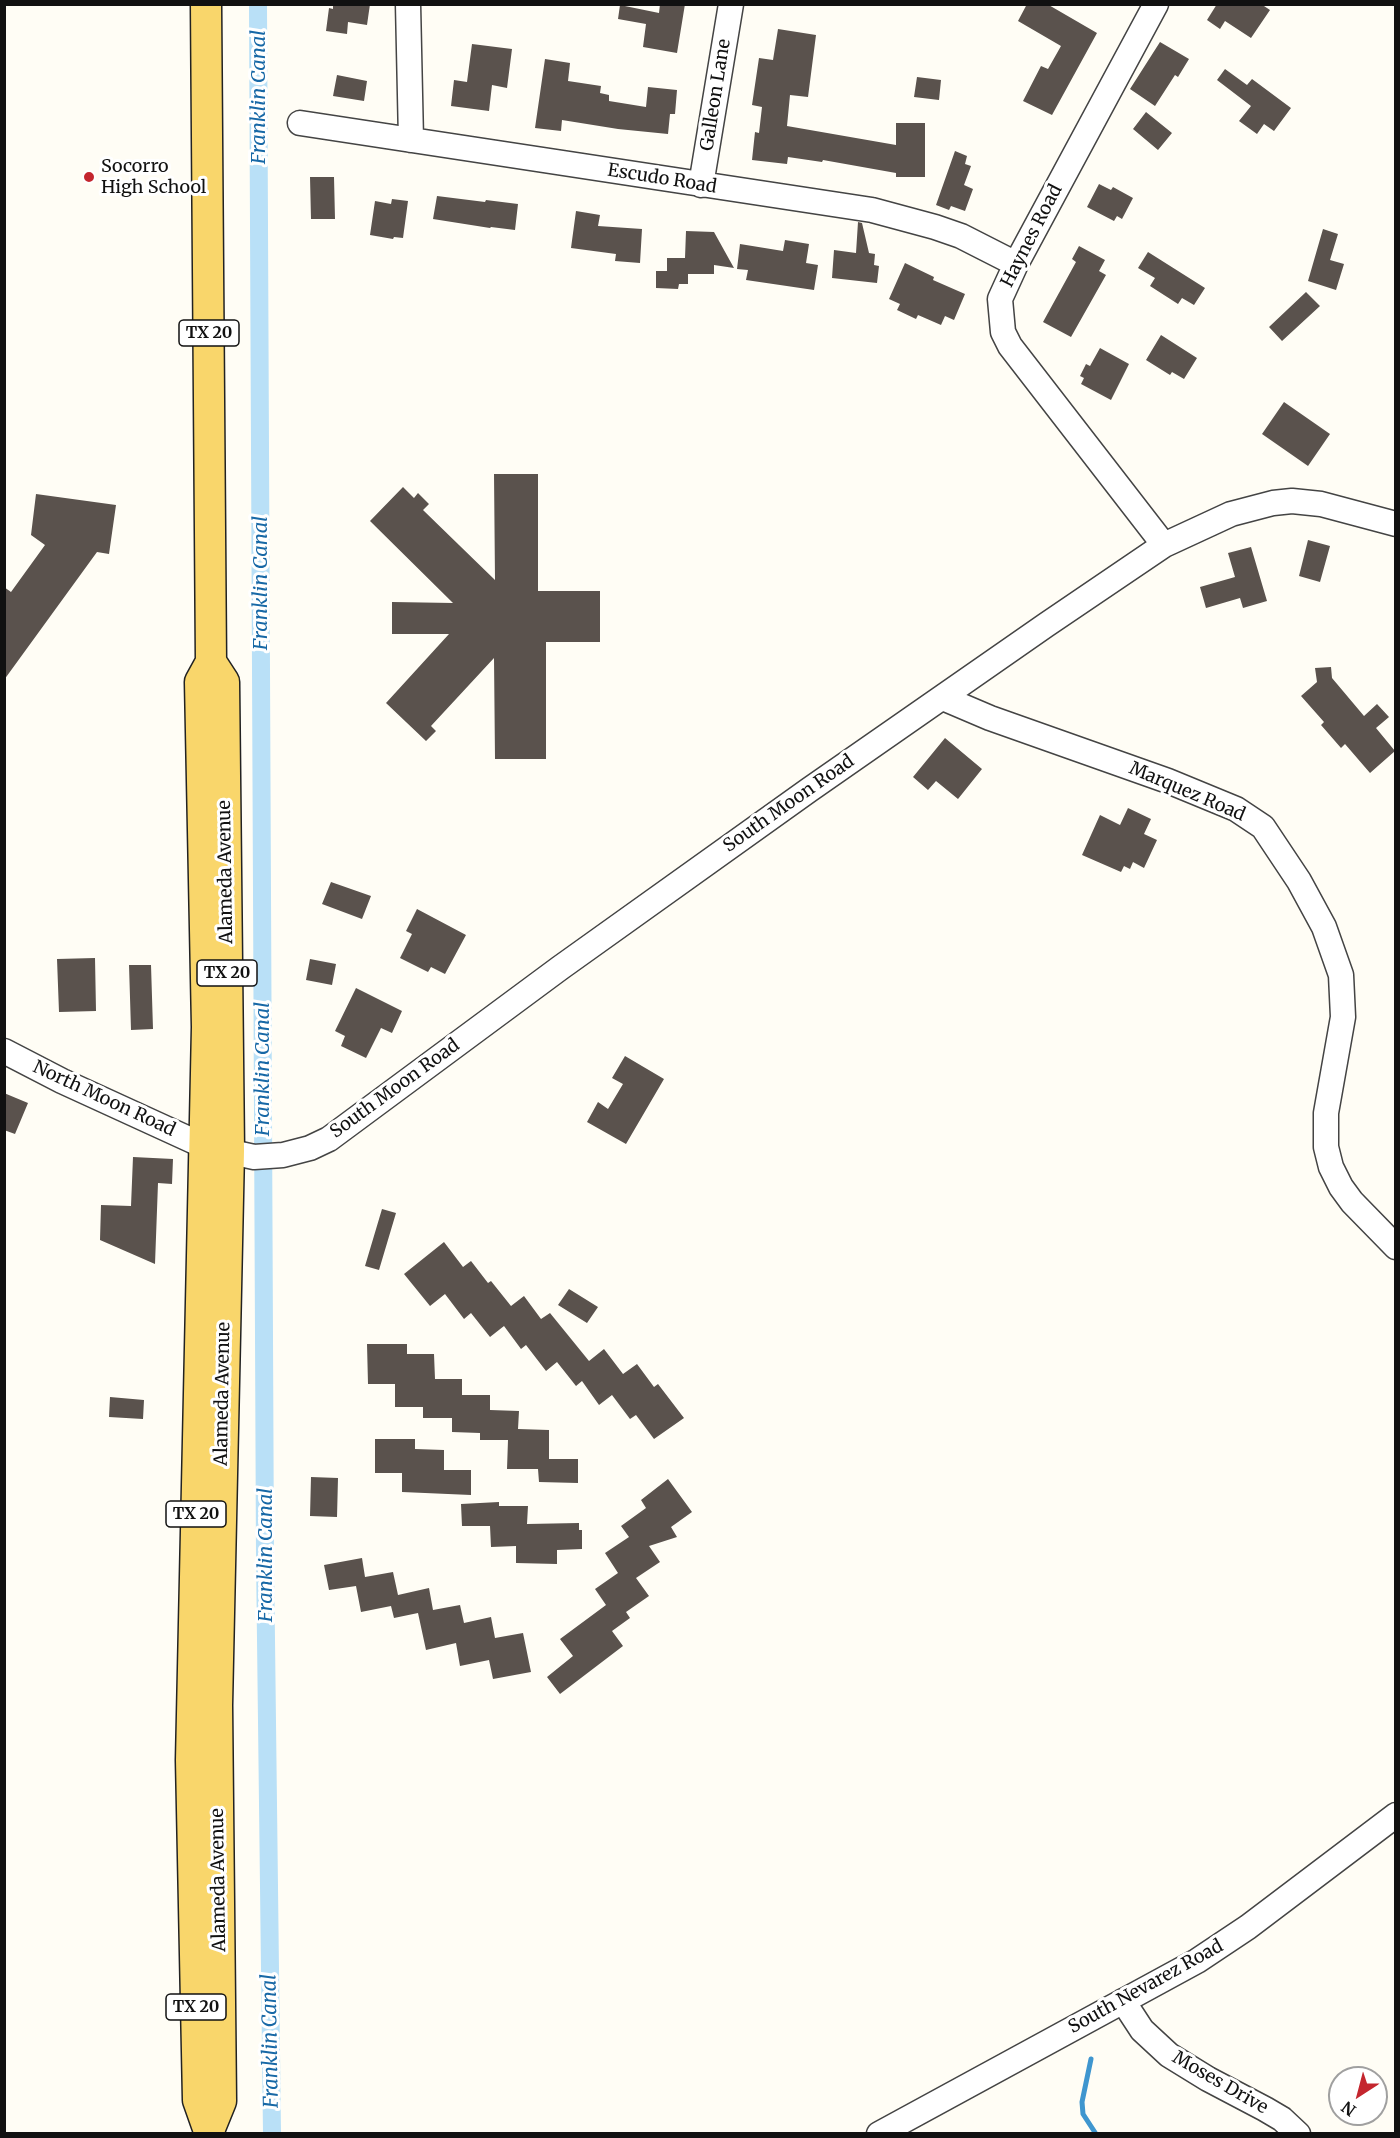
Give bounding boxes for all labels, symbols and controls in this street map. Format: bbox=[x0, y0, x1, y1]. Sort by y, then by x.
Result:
water label: Franklin Canal bbox=[247, 30, 271, 164]
street label: Galleon Lane bbox=[696, 38, 736, 152]
place label: Socorro High School bbox=[101, 156, 206, 198]
street label: Escudo Road bbox=[606, 160, 718, 198]
marker: Socorro High School bbox=[82, 170, 96, 184]
street label: Haynes Road bbox=[997, 181, 1067, 291]
road number: TX 20 bbox=[179, 320, 239, 346]
water label: Franklin Canal bbox=[249, 516, 273, 650]
street label: South Moon Road bbox=[719, 751, 859, 857]
street label: Marquez Road bbox=[1126, 758, 1248, 826]
street label: Alameda Avenue bbox=[214, 800, 238, 944]
road number: TX 20 bbox=[197, 960, 257, 986]
water label: Franklin Canal bbox=[251, 1002, 275, 1136]
street label: South Moon Road bbox=[326, 1035, 464, 1143]
street label: North Moon Road bbox=[29, 1057, 179, 1141]
street label: Alameda Avenue bbox=[211, 1322, 235, 1466]
water label: Franklin Canal bbox=[254, 1488, 278, 1622]
road number: TX 20 bbox=[166, 1501, 226, 1527]
street label: Alameda Avenue bbox=[207, 1808, 231, 1952]
street label: South Nevarez Road bbox=[1065, 1936, 1227, 2038]
water label: Franklin Canal bbox=[258, 1974, 284, 2108]
road number: TX 20 bbox=[166, 1994, 226, 2020]
street label: Moses Drive bbox=[1169, 2047, 1271, 2119]
north arrow bbox=[1328, 2066, 1388, 2126]
text: N bbox=[1338, 2097, 1360, 2121]

